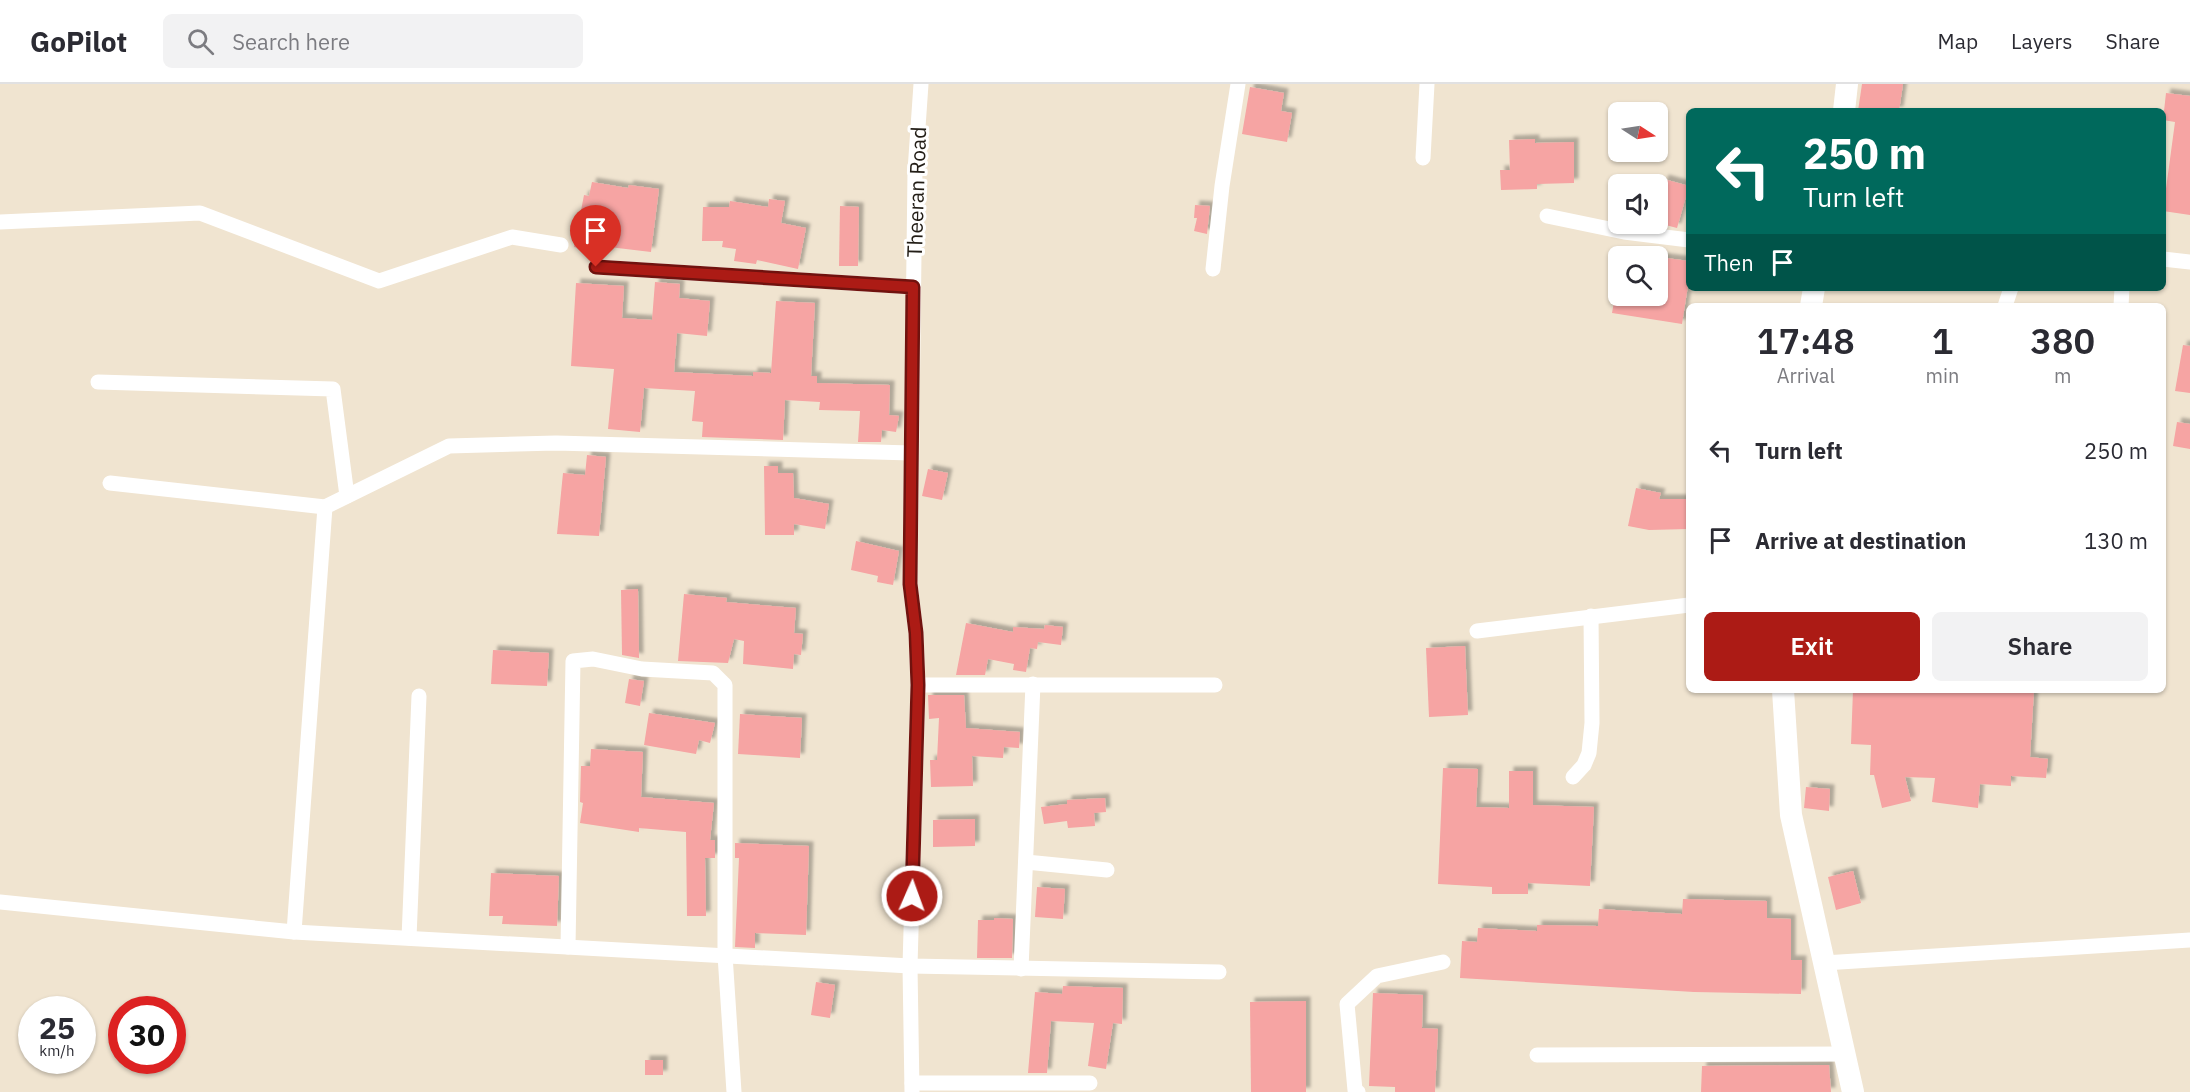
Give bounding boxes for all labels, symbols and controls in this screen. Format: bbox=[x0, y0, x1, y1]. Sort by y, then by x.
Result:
search box bbox=[163, 14, 583, 68]
text: GoPilot bbox=[30, 23, 127, 60]
icon: search bbox=[184, 25, 217, 58]
text: Search here bbox=[232, 27, 350, 56]
text: Map bbox=[1938, 27, 1978, 55]
text: Layers bbox=[2011, 27, 2073, 55]
text: Share bbox=[2106, 27, 2160, 55]
north arrow bbox=[1608, 102, 1668, 162]
map controls bbox=[1608, 102, 1668, 306]
street label: Theeran Road bbox=[900, 126, 932, 258]
text: 250 m bbox=[1803, 126, 1926, 181]
icon: left bbox=[1704, 132, 1782, 210]
button: sound bbox=[1608, 174, 1668, 234]
text: Turn left bbox=[1803, 179, 1904, 214]
pin bbox=[570, 205, 621, 267]
icon: arrive bbox=[579, 214, 612, 247]
button: search bbox=[1608, 246, 1668, 306]
icon: arrive bbox=[1766, 246, 1799, 279]
text: Then bbox=[1704, 248, 1754, 277]
text: 17:48 bbox=[1757, 317, 1855, 364]
text: 1 bbox=[1932, 317, 1953, 364]
text: 380 bbox=[2030, 317, 2095, 364]
text: Arrival bbox=[1777, 362, 1835, 389]
text: min bbox=[1926, 362, 1959, 389]
text: m bbox=[2054, 362, 2071, 389]
icon: left bbox=[1704, 434, 1737, 467]
text: Turn left bbox=[1755, 436, 1843, 465]
text: 250 m bbox=[2084, 436, 2148, 465]
icon: arrive bbox=[1704, 524, 1737, 557]
text: Arrive at destination bbox=[1755, 526, 1966, 555]
text: 130 m bbox=[2084, 526, 2148, 555]
button: Exit bbox=[1704, 612, 1920, 681]
button: Share bbox=[1932, 612, 2148, 681]
position arrow bbox=[880, 864, 944, 928]
speed limit sign: 30 bbox=[108, 996, 186, 1074]
text: 25 bbox=[39, 1008, 75, 1047]
text: km/h bbox=[39, 1041, 75, 1060]

